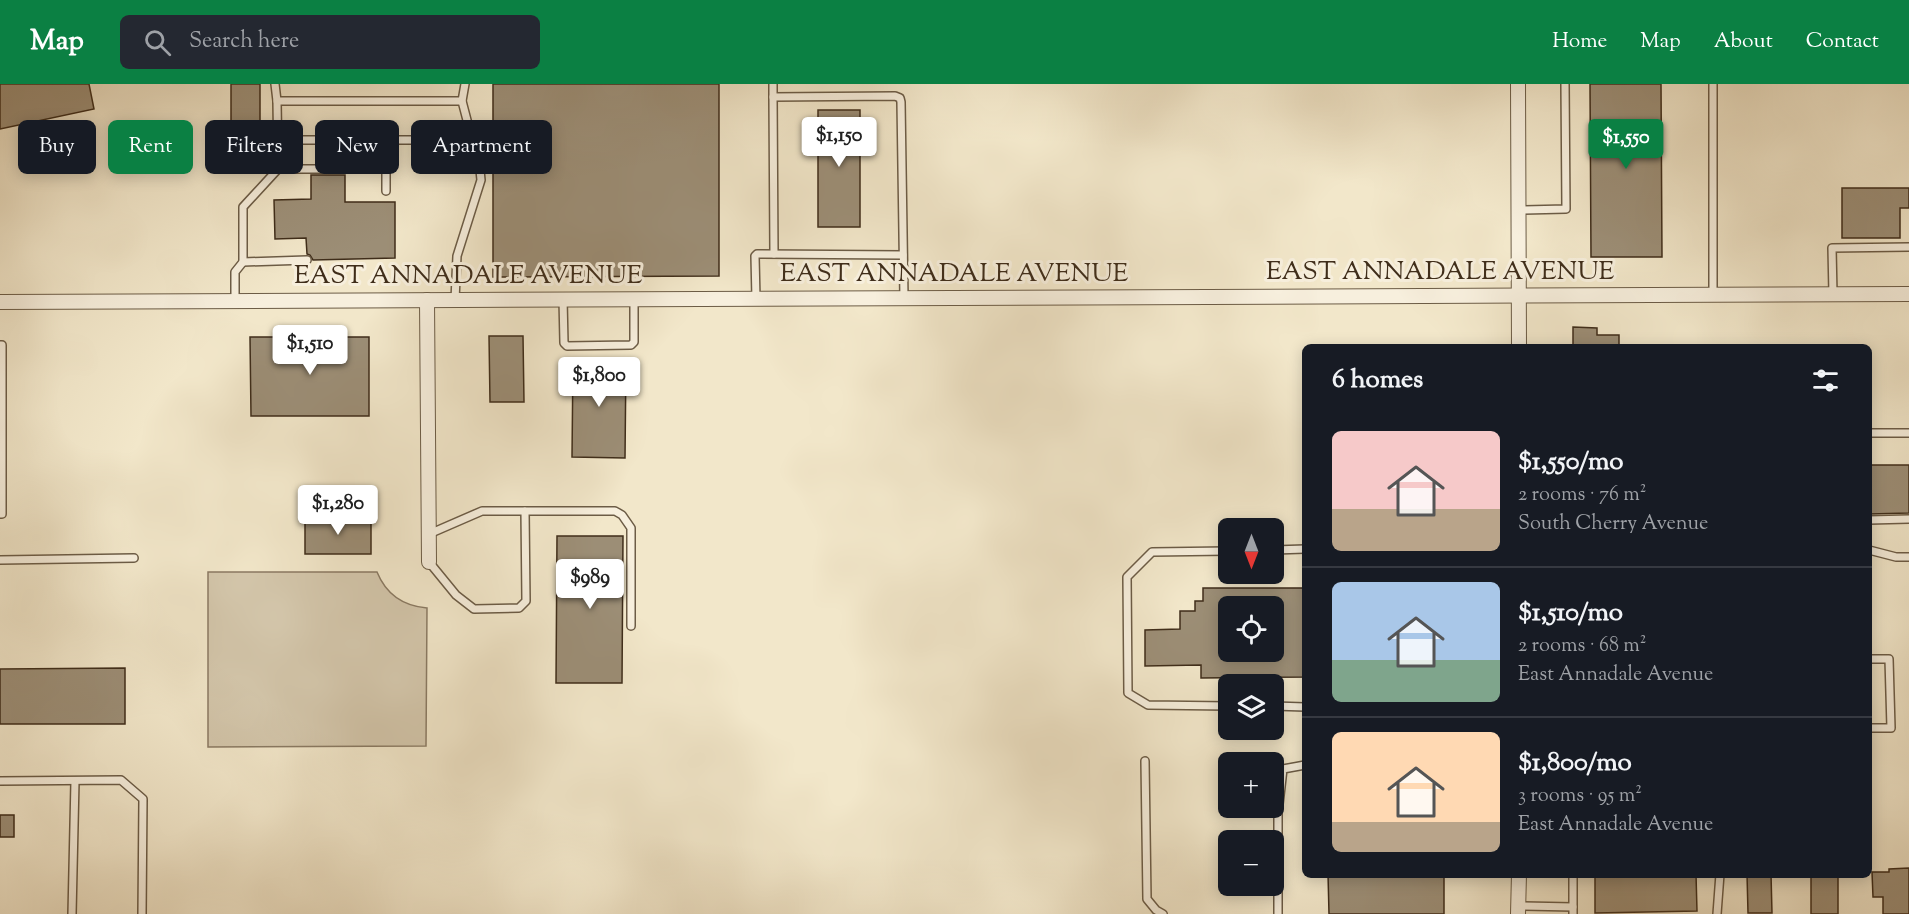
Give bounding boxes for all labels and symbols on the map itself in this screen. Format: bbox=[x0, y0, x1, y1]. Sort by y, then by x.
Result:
pin: $1,150 bbox=[790, 117, 888, 168]
pin: $1,550 bbox=[1577, 119, 1675, 170]
street label: EAST ANNADALE AVENUE bbox=[1266, 254, 1614, 291]
street label: EAST ANNADALE AVENUE bbox=[780, 256, 1128, 293]
street label: EAST ANNADALE AVENUE bbox=[294, 258, 642, 295]
pin: $1,510 bbox=[261, 325, 359, 376]
pin: $1,800 bbox=[550, 357, 648, 408]
pin: $1,280 bbox=[289, 485, 387, 536]
north arrow bbox=[1218, 518, 1284, 584]
pin: $989 bbox=[554, 559, 626, 610]

